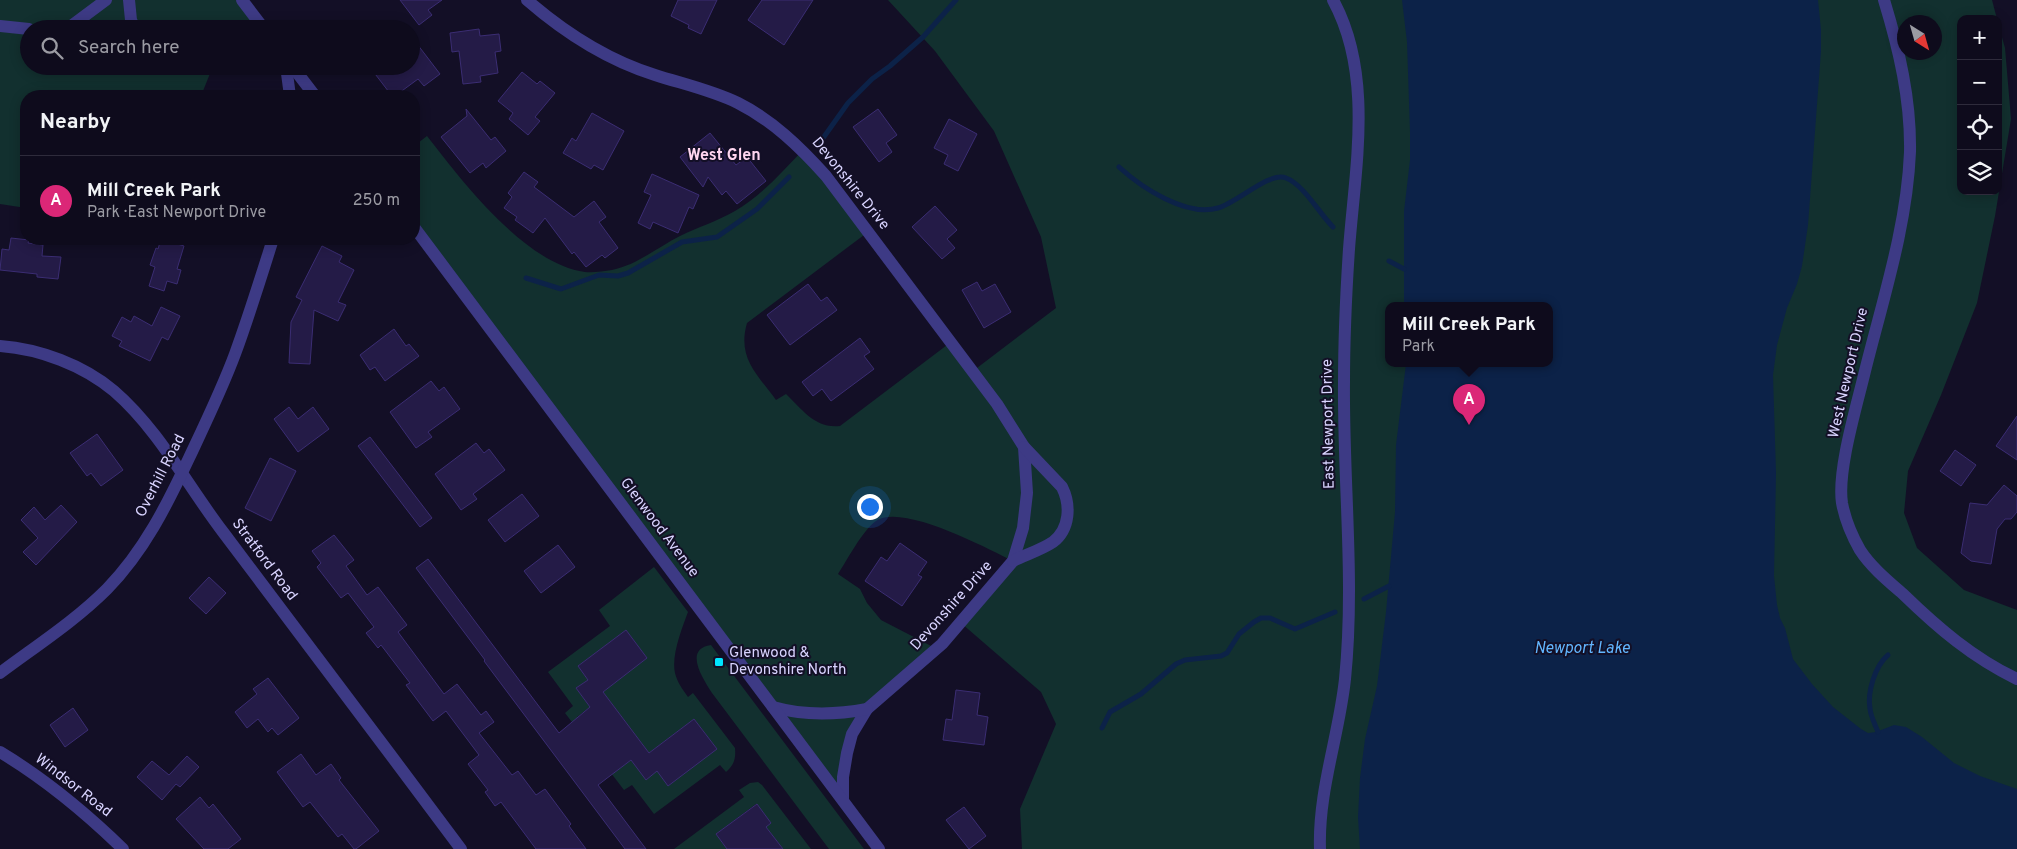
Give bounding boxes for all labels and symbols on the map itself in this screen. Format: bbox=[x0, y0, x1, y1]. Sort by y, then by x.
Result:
north arrow bbox=[1897, 15, 1942, 60]
street label: Devonshire Drive bbox=[807, 134, 893, 234]
district label: West Glen bbox=[687, 146, 761, 166]
street label: West Newport Drive bbox=[1825, 306, 1873, 440]
street label: East Newport Drive bbox=[1318, 359, 1340, 489]
pin: A bbox=[1453, 384, 1485, 425]
street label: Overhill Road bbox=[132, 431, 190, 521]
street label: Glenwood Avenue bbox=[615, 474, 703, 582]
your location bbox=[857, 494, 883, 520]
street label: Stratford Road bbox=[227, 515, 301, 605]
street label: Devonshire Drive bbox=[907, 557, 997, 655]
water label: Newport Lake bbox=[1534, 639, 1630, 659]
place label: Glenwood & Devonshire North bbox=[729, 644, 846, 680]
marker: Glenwood & Devonshire North bbox=[713, 656, 725, 668]
street label: Windsor Road bbox=[31, 750, 115, 822]

